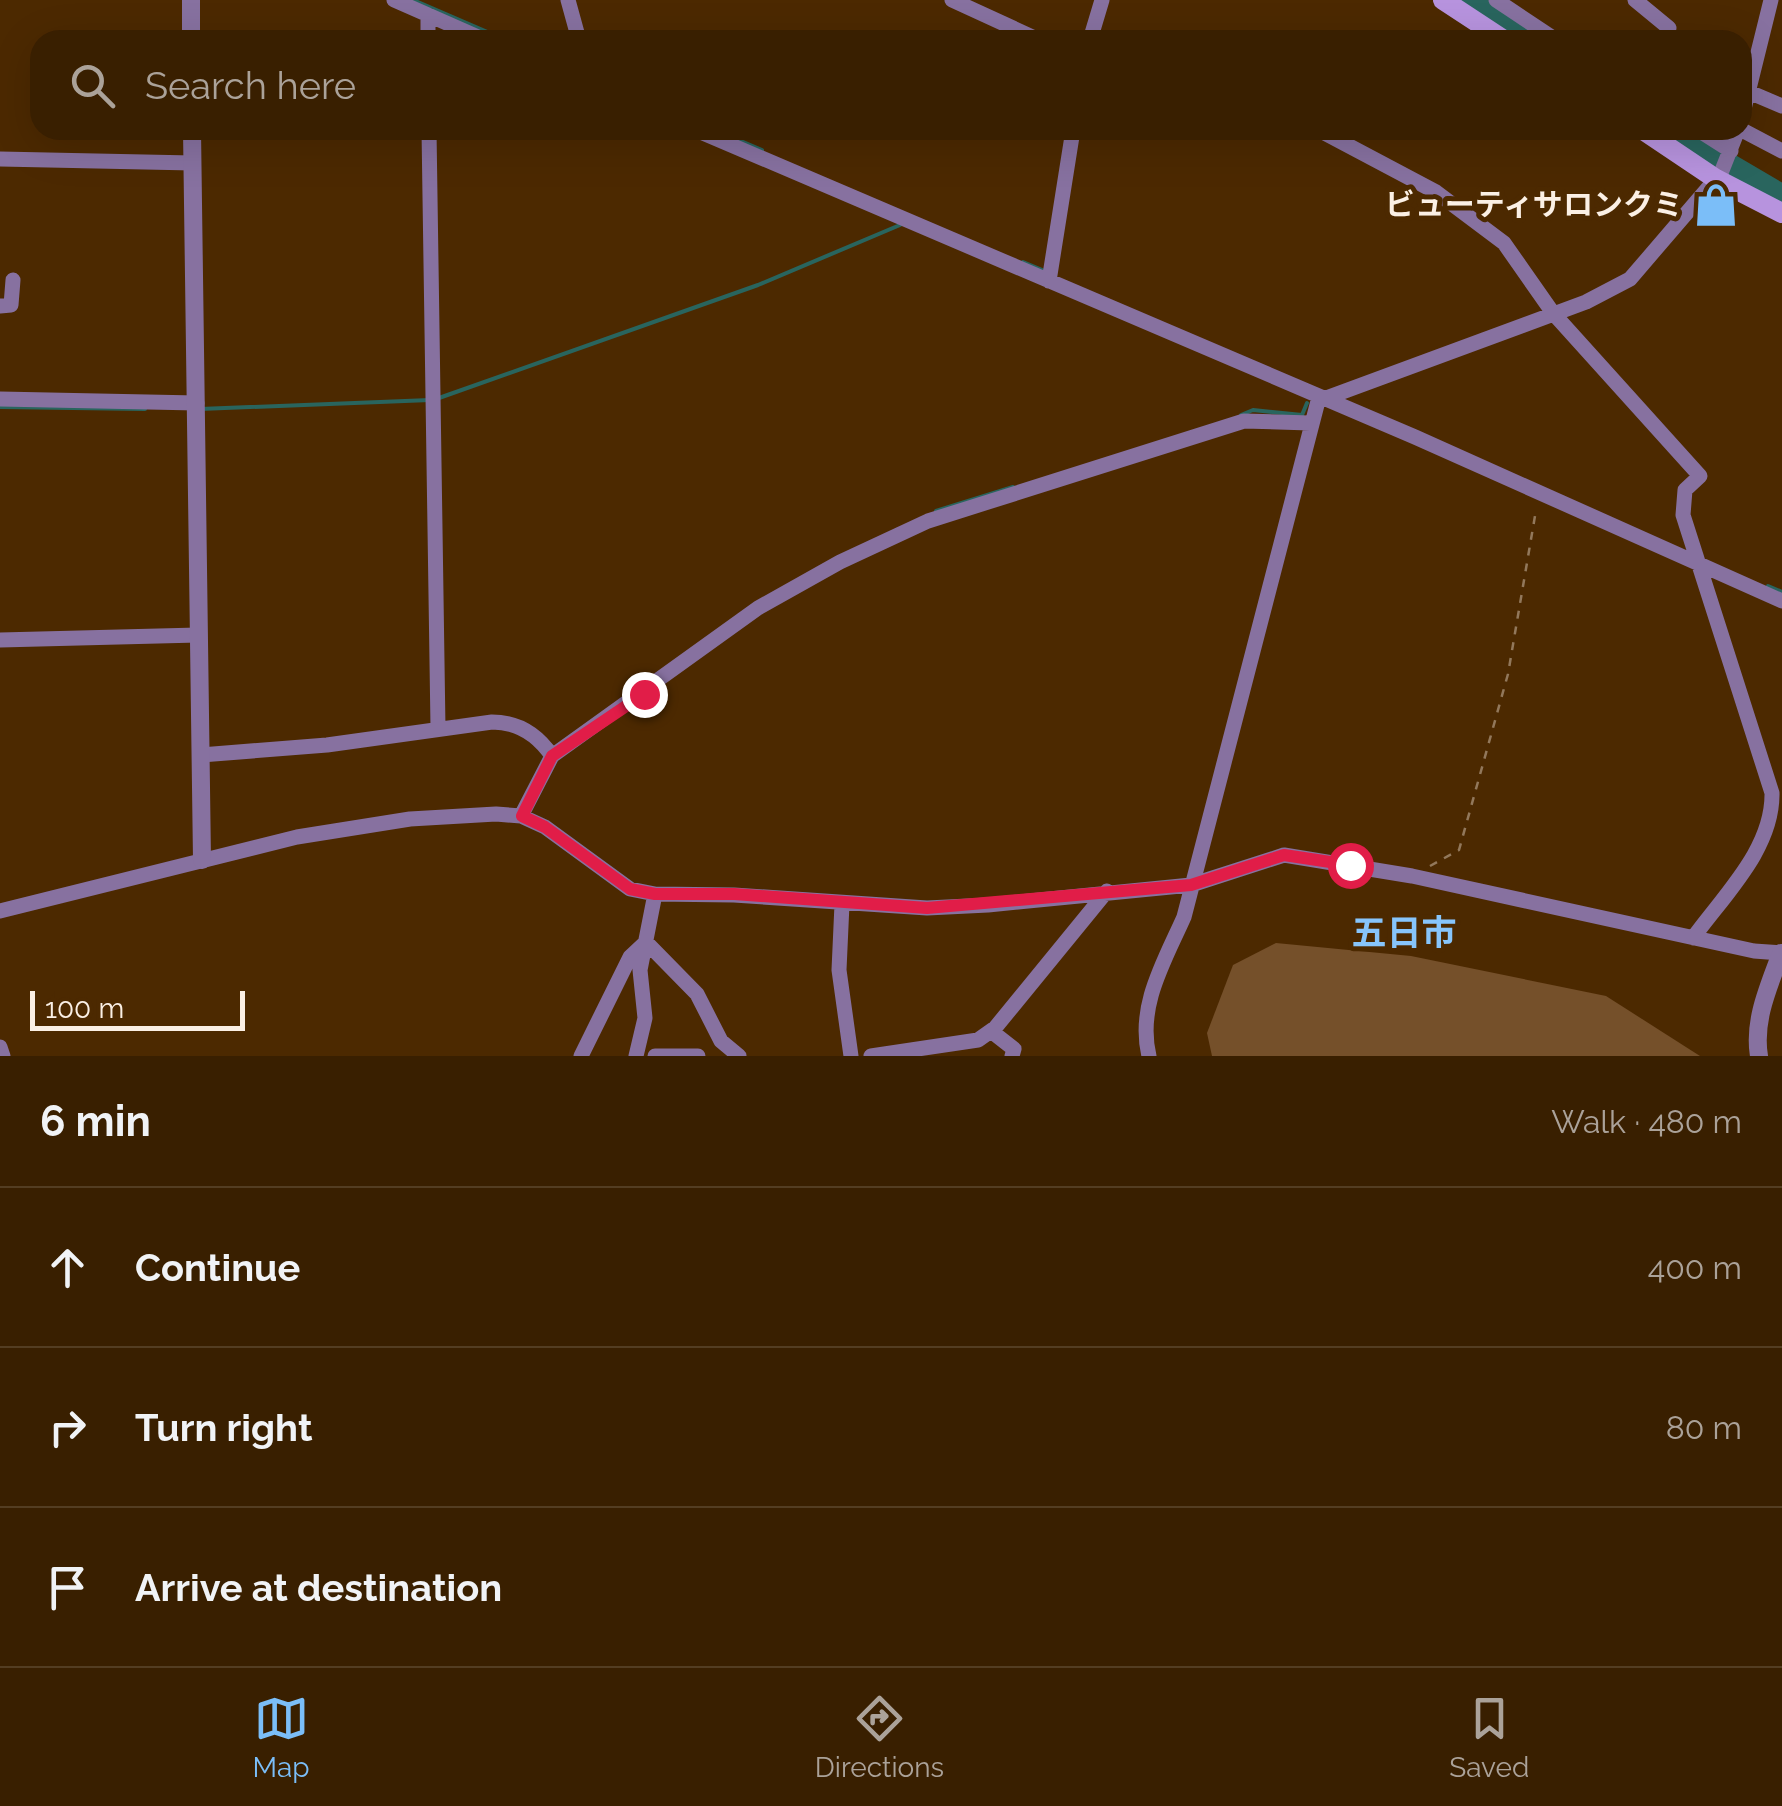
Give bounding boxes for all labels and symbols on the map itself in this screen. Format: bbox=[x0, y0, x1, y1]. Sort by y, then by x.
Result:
shop icon: ビューティサロンクミ bbox=[1692, 181, 1740, 229]
place label: ビューティサロンクミ bbox=[1385, 187, 1683, 222]
route end bbox=[622, 672, 668, 718]
route start bbox=[1328, 843, 1374, 889]
district label: 五日市 bbox=[1351, 912, 1457, 953]
scale bar bbox=[30, 986, 245, 1030]

